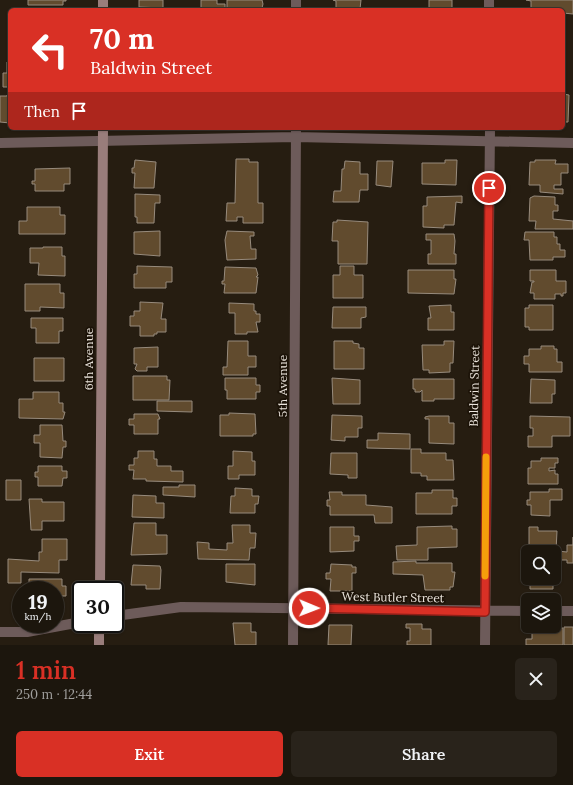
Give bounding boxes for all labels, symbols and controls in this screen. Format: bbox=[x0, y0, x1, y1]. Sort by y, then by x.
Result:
text: 70 m bbox=[90, 21, 154, 57]
icon: left bbox=[24, 24, 76, 76]
text: Baldwin Street bbox=[90, 56, 212, 79]
icon: arrive bbox=[68, 100, 90, 122]
text: Then bbox=[24, 102, 60, 121]
pin bbox=[472, 171, 506, 205]
icon: arrive bbox=[478, 177, 500, 199]
street label: 6th Avenue bbox=[81, 327, 96, 390]
street label: Baldwin Street bbox=[466, 345, 482, 427]
street label: 5th Avenue bbox=[275, 354, 290, 417]
map controls bbox=[521, 545, 561, 633]
button: search bbox=[521, 545, 561, 585]
speed limit sign: 30 bbox=[72, 581, 124, 633]
position arrow bbox=[288, 587, 330, 629]
text: 19 bbox=[28, 589, 48, 614]
street label: West Butler Street bbox=[342, 589, 445, 605]
button: layers bbox=[521, 593, 561, 633]
text: km/h bbox=[24, 610, 52, 623]
text: 1 min bbox=[16, 655, 76, 686]
button: close bbox=[515, 658, 557, 700]
text: 250 m · 12:44 bbox=[16, 686, 92, 703]
button: Exit bbox=[16, 731, 283, 777]
button: Share bbox=[291, 731, 557, 777]

